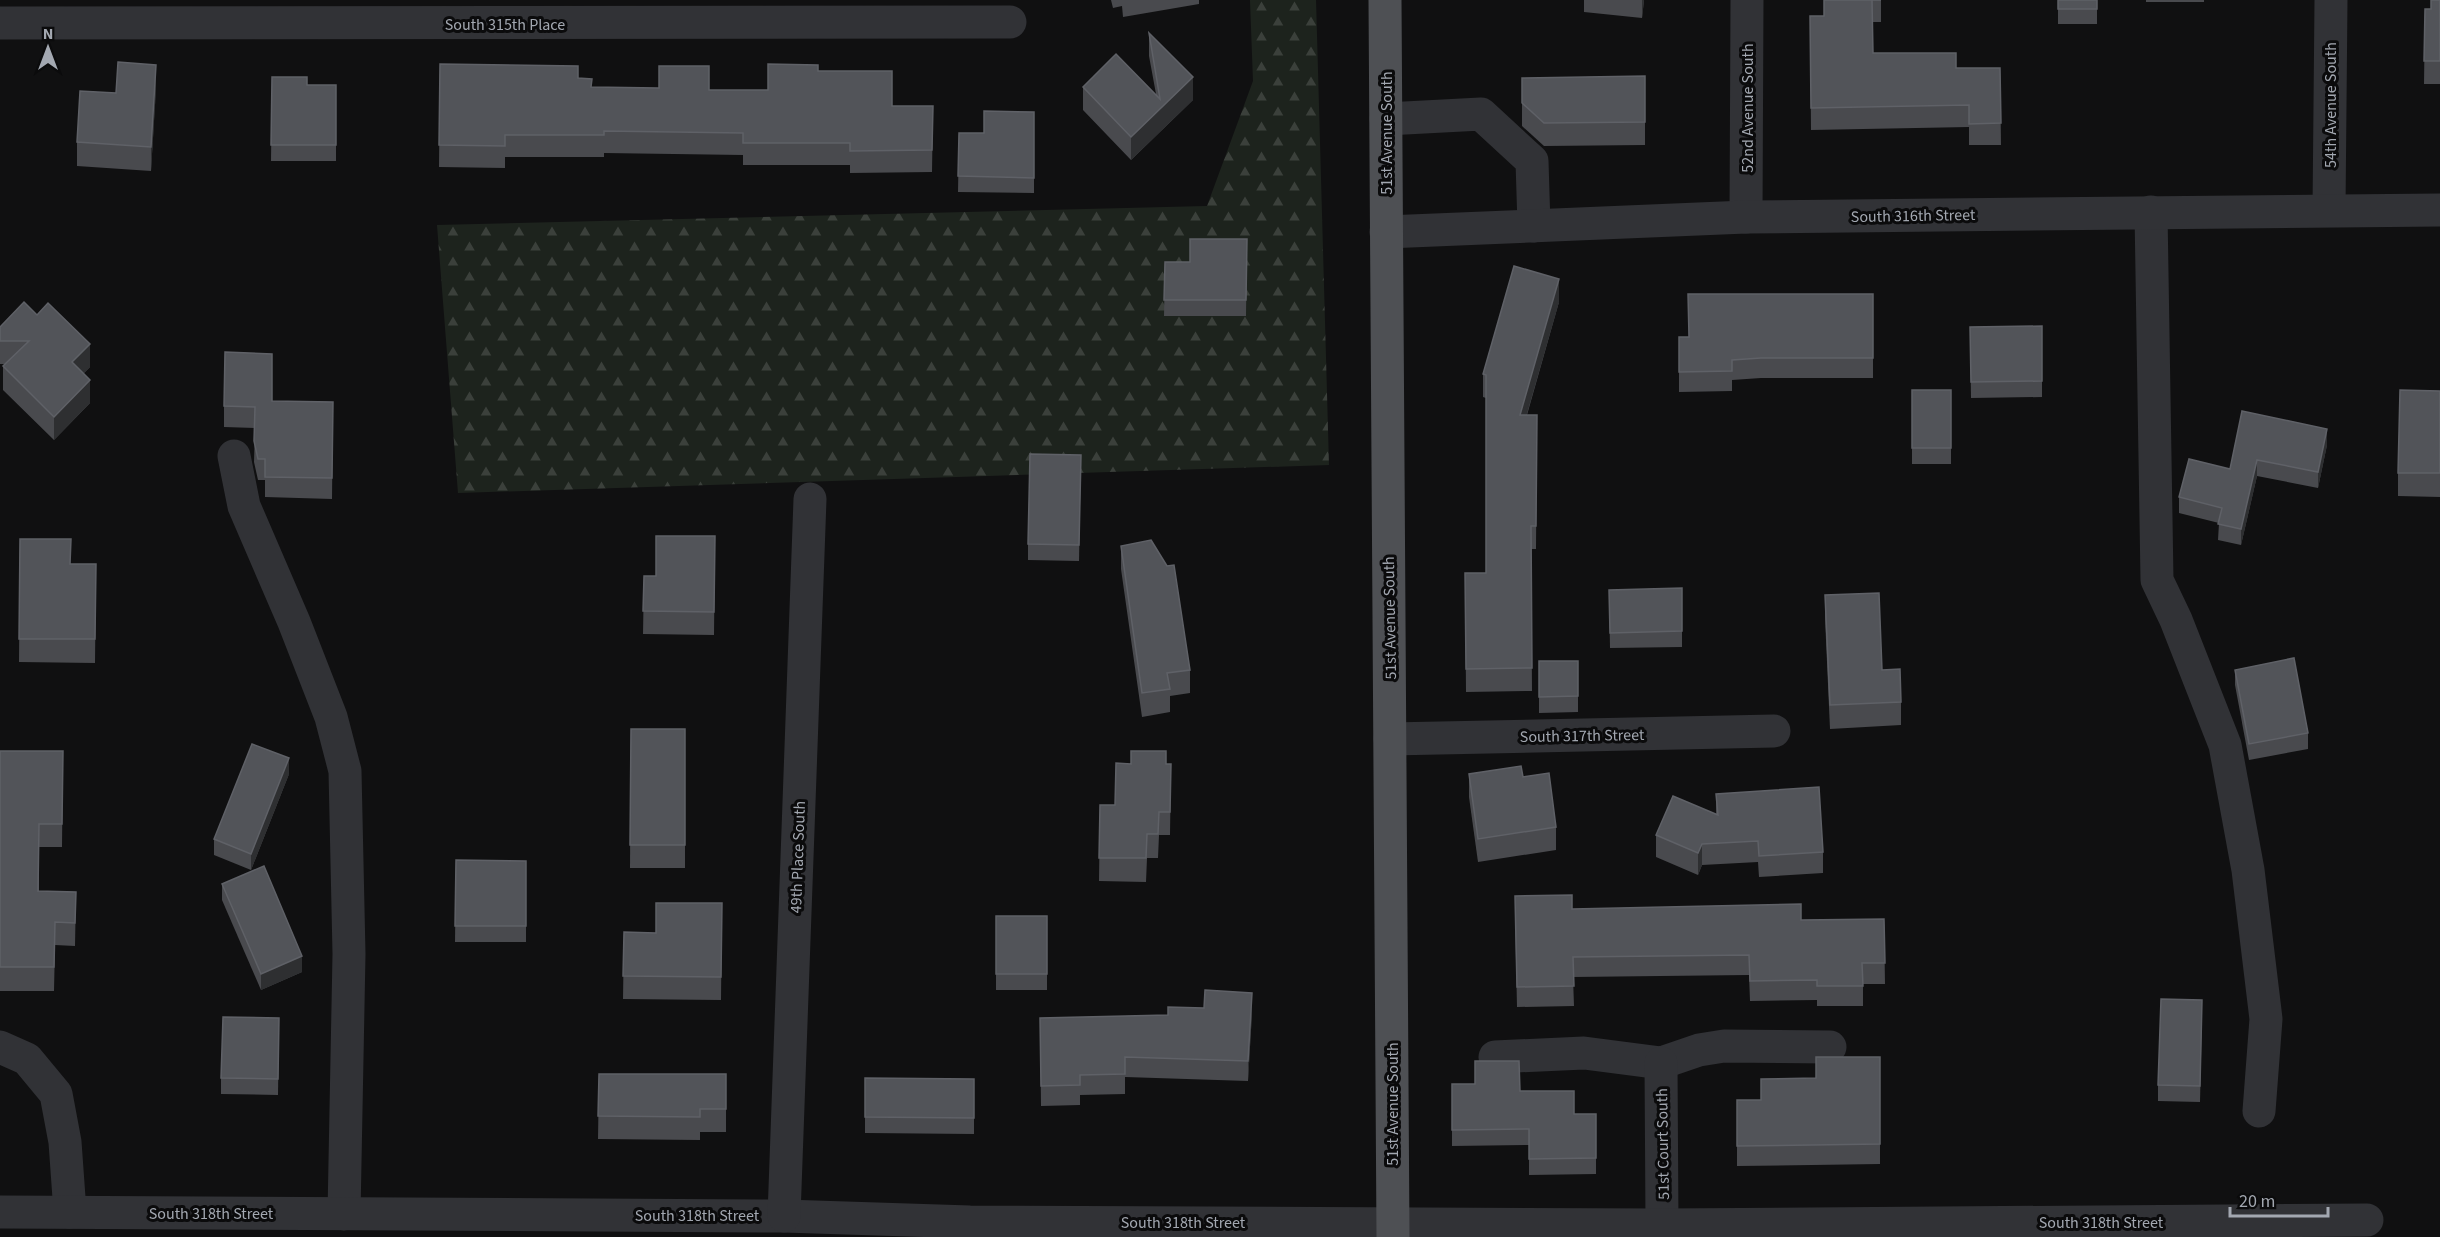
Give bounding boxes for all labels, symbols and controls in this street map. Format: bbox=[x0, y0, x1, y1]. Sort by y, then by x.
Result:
street label: South 315th Place bbox=[445, 14, 565, 36]
north arrow bbox=[18, 18, 78, 78]
text: N bbox=[43, 23, 53, 45]
street label: 54th Avenue South bbox=[2320, 42, 2342, 168]
street label: 52nd Avenue South bbox=[1737, 43, 1759, 173]
street label: 51st Avenue South bbox=[1376, 71, 1398, 195]
street label: South 316th Street bbox=[1851, 204, 1976, 228]
street label: 51st Avenue South bbox=[1378, 556, 1402, 680]
street label: South 317th Street bbox=[1520, 724, 1645, 748]
street label: 49th Place South bbox=[785, 800, 811, 914]
street label: 51st Avenue South bbox=[1382, 1042, 1404, 1166]
street label: 51st Court South bbox=[1651, 1088, 1675, 1200]
scale bar bbox=[2230, 1180, 2328, 1218]
text: 20 m bbox=[2239, 1189, 2275, 1214]
street label: South 318th Street bbox=[149, 1203, 274, 1225]
street label: South 318th Street bbox=[635, 1205, 760, 1227]
street label: South 318th Street bbox=[1121, 1212, 1246, 1234]
street label: South 318th Street bbox=[2039, 1212, 2164, 1234]

